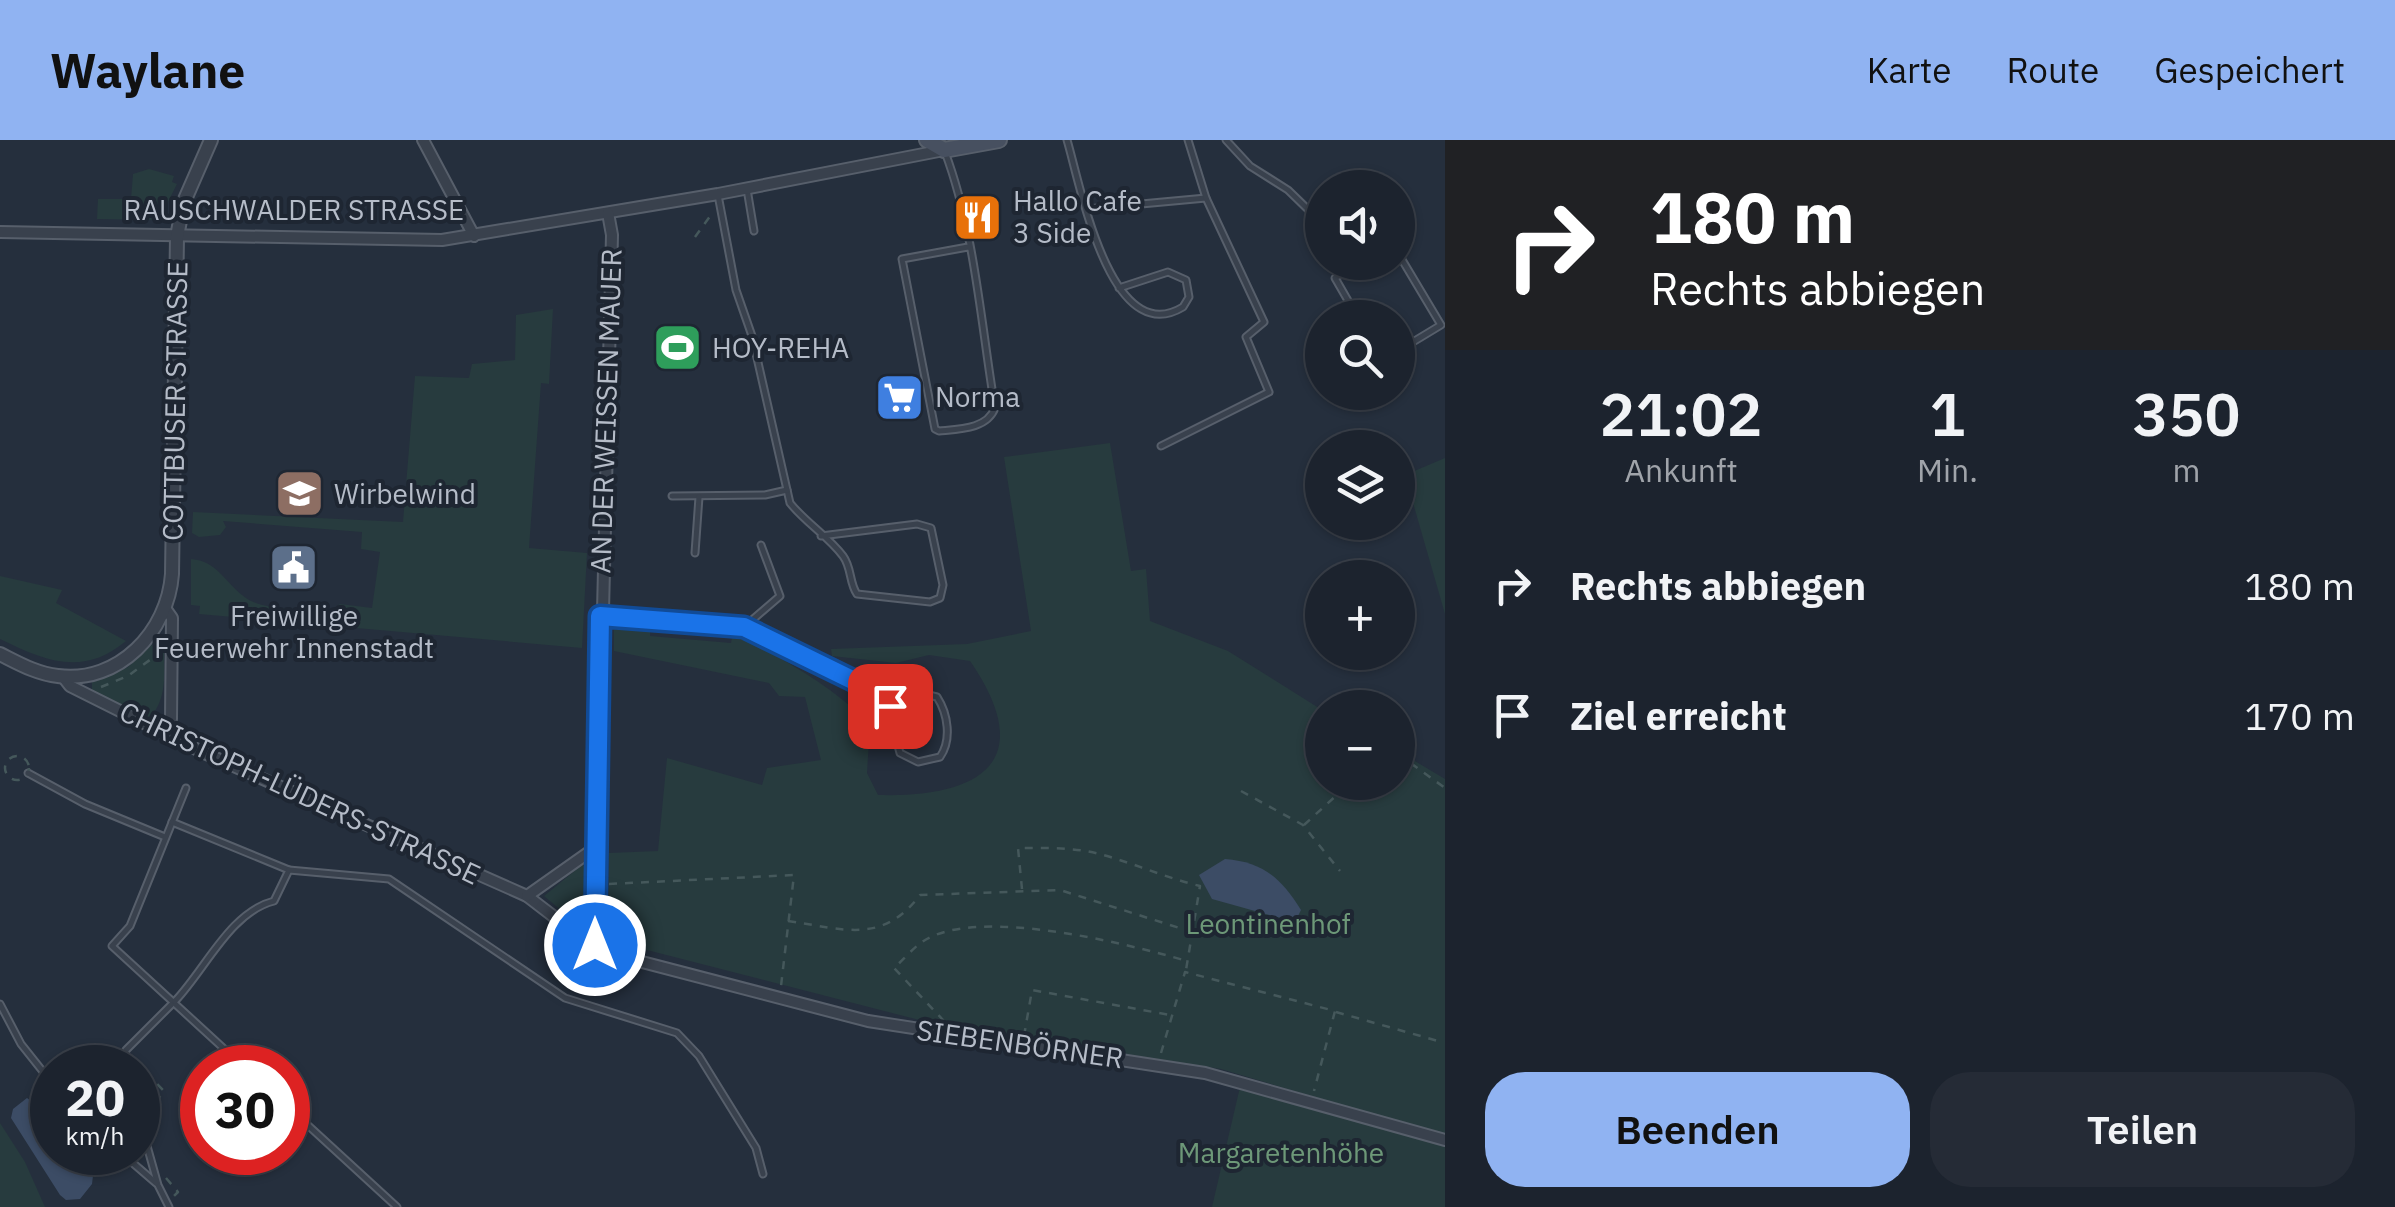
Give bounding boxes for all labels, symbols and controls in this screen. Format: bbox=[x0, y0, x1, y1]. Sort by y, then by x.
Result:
text: Waylane bbox=[50, 39, 245, 101]
text: Karte bbox=[1867, 47, 1951, 93]
text: Route bbox=[2006, 47, 2099, 93]
text: Gespeichert bbox=[2154, 47, 2345, 93]
map controls bbox=[1305, 170, 1415, 800]
button: sound bbox=[1305, 170, 1415, 280]
text: 180 m bbox=[1650, 171, 1855, 262]
icon: right bbox=[1485, 180, 1615, 310]
place label: Hallo Cafe 3 Side bbox=[1013, 182, 1142, 251]
street label: RAUSCHWALDER STRASSE bbox=[124, 191, 464, 228]
restaurant icon: Hallo Cafe 3 Side bbox=[952, 191, 1004, 243]
street label: AN DER WEISSEN MAUER bbox=[581, 248, 630, 574]
text: Rechts abbiegen bbox=[1650, 259, 1985, 317]
street label: COTTBUSER STRASSE bbox=[154, 261, 195, 541]
button: search bbox=[1305, 300, 1415, 410]
sports icon: HOY-REHA bbox=[651, 322, 703, 374]
place label: HOY-REHA bbox=[712, 329, 849, 366]
supermarket icon: Norma bbox=[874, 371, 926, 423]
text: 21:02 bbox=[1599, 374, 1763, 453]
text: 1 bbox=[1930, 374, 1966, 453]
text: 350 bbox=[2132, 374, 2240, 453]
place label: Norma bbox=[935, 378, 1020, 415]
button: layers bbox=[1305, 430, 1415, 540]
text: Ankunft bbox=[1624, 449, 1738, 491]
text: Min. bbox=[1917, 449, 1978, 491]
text: m bbox=[2173, 449, 2200, 491]
school or university icon: Wirbelwind bbox=[273, 468, 325, 520]
place label: Wirbelwind bbox=[334, 475, 476, 512]
public building icon: Freiwillige Feuerwehr Innenstadt bbox=[268, 542, 320, 594]
icon: right bbox=[1485, 558, 1540, 613]
button: + bbox=[1305, 560, 1415, 670]
text: Rechts abbiegen bbox=[1570, 561, 1866, 610]
text: 180 m bbox=[2244, 561, 2355, 610]
place label: Freiwillige Feuerwehr Innenstadt bbox=[154, 597, 434, 666]
pin bbox=[848, 664, 933, 749]
icon: arrive bbox=[863, 679, 918, 734]
icon: arrive bbox=[1485, 688, 1540, 743]
button: − bbox=[1305, 690, 1415, 800]
text: Ziel erreicht bbox=[1570, 691, 1787, 740]
text: 170 m bbox=[2244, 691, 2355, 740]
street label: CHRISTOPH-LÜDERS-STRASSE bbox=[114, 692, 487, 893]
position arrow bbox=[543, 893, 647, 997]
park label: Leontinenhof bbox=[1185, 905, 1351, 942]
street label: SIEBENBÖRNER bbox=[914, 1011, 1126, 1076]
speed limit sign: 30 bbox=[180, 1045, 310, 1175]
text: 20 bbox=[65, 1065, 125, 1130]
button: Beenden bbox=[1485, 1072, 1910, 1187]
button: Teilen bbox=[1930, 1072, 2355, 1187]
text: km/h bbox=[66, 1119, 124, 1152]
park label: Margaretenhöhe bbox=[1178, 1134, 1384, 1171]

